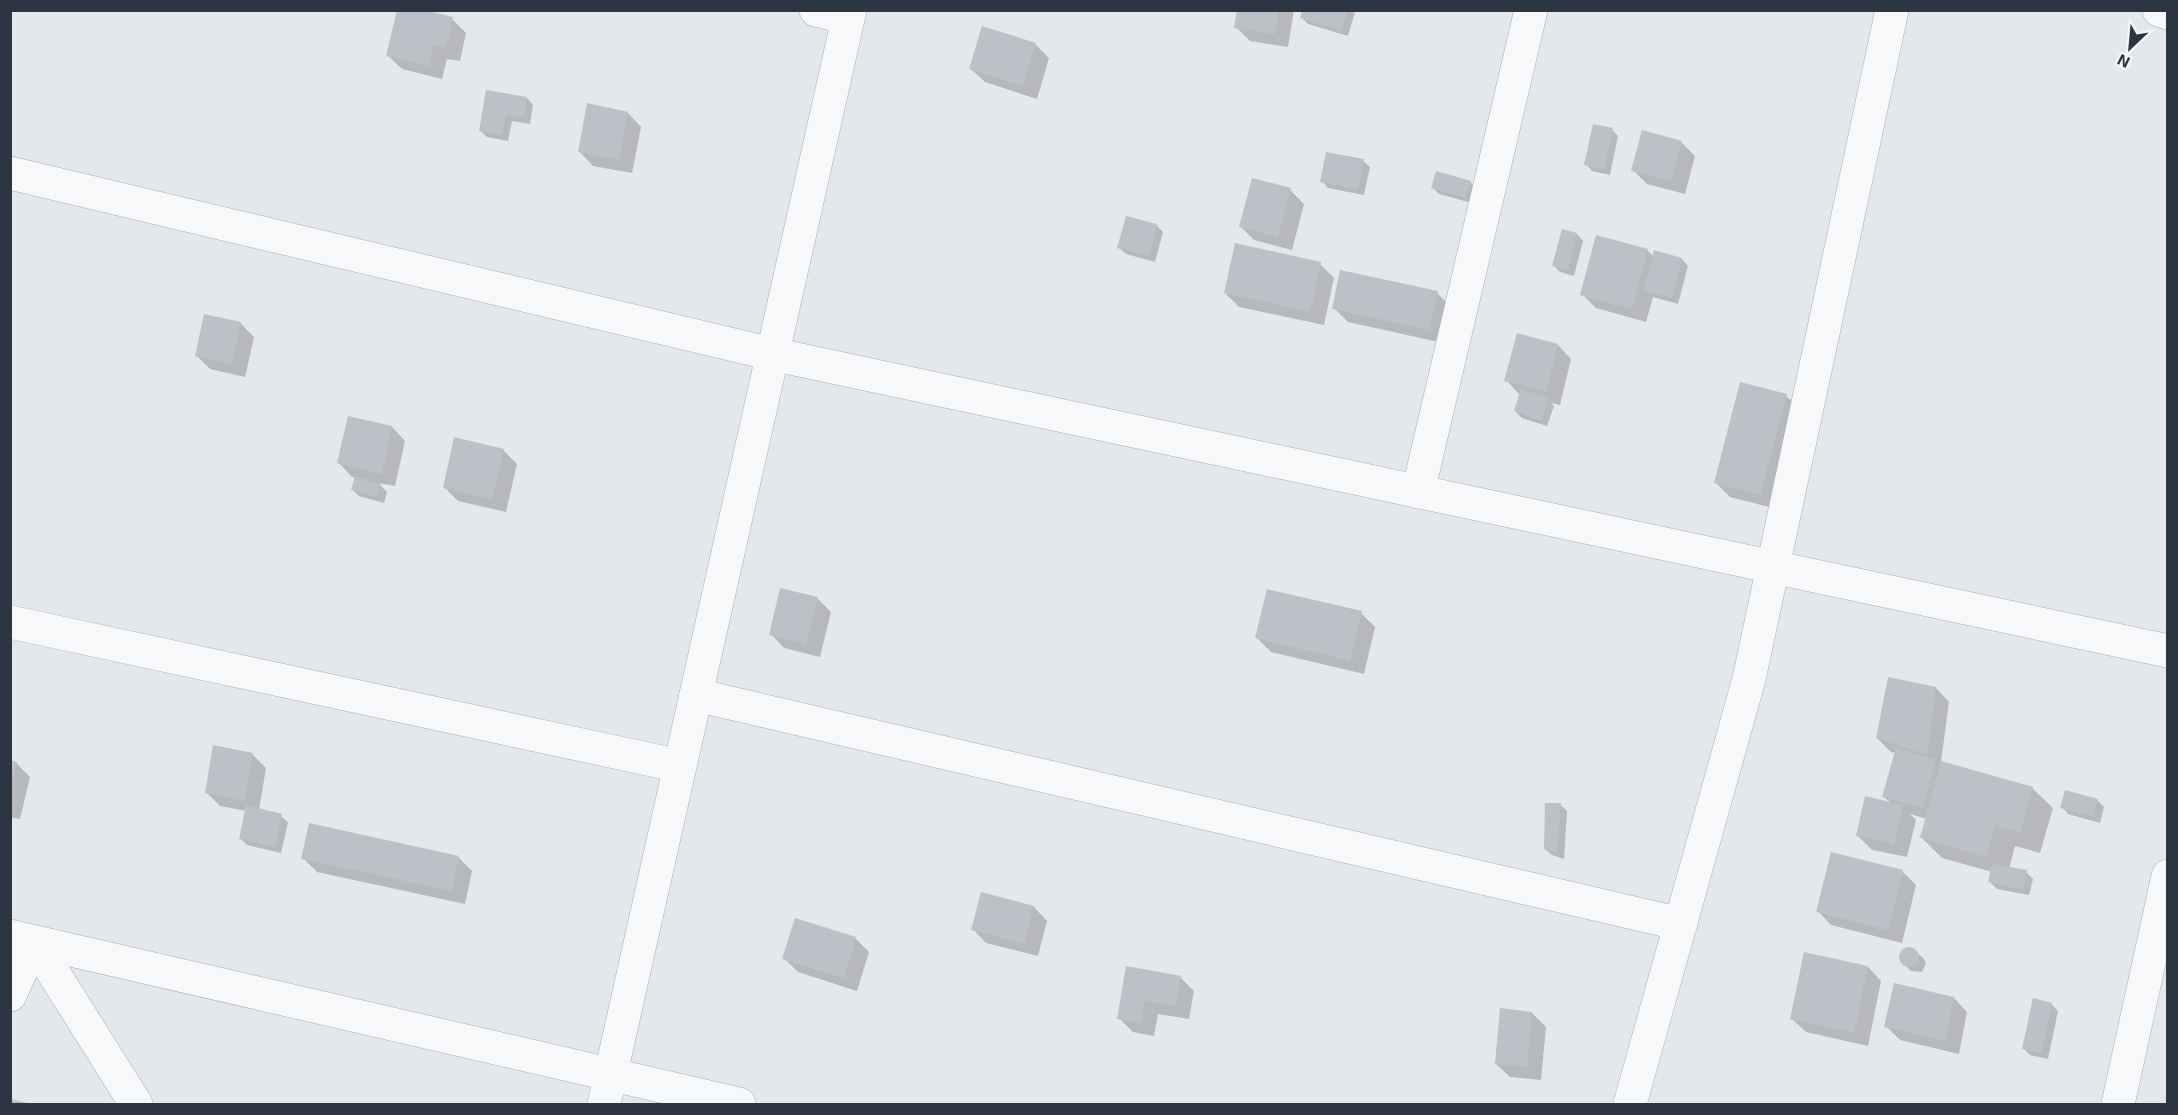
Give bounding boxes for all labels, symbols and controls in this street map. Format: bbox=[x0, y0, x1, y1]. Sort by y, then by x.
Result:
north arrow bbox=[2100, 18, 2160, 78]
text: N bbox=[2114, 51, 2133, 73]

